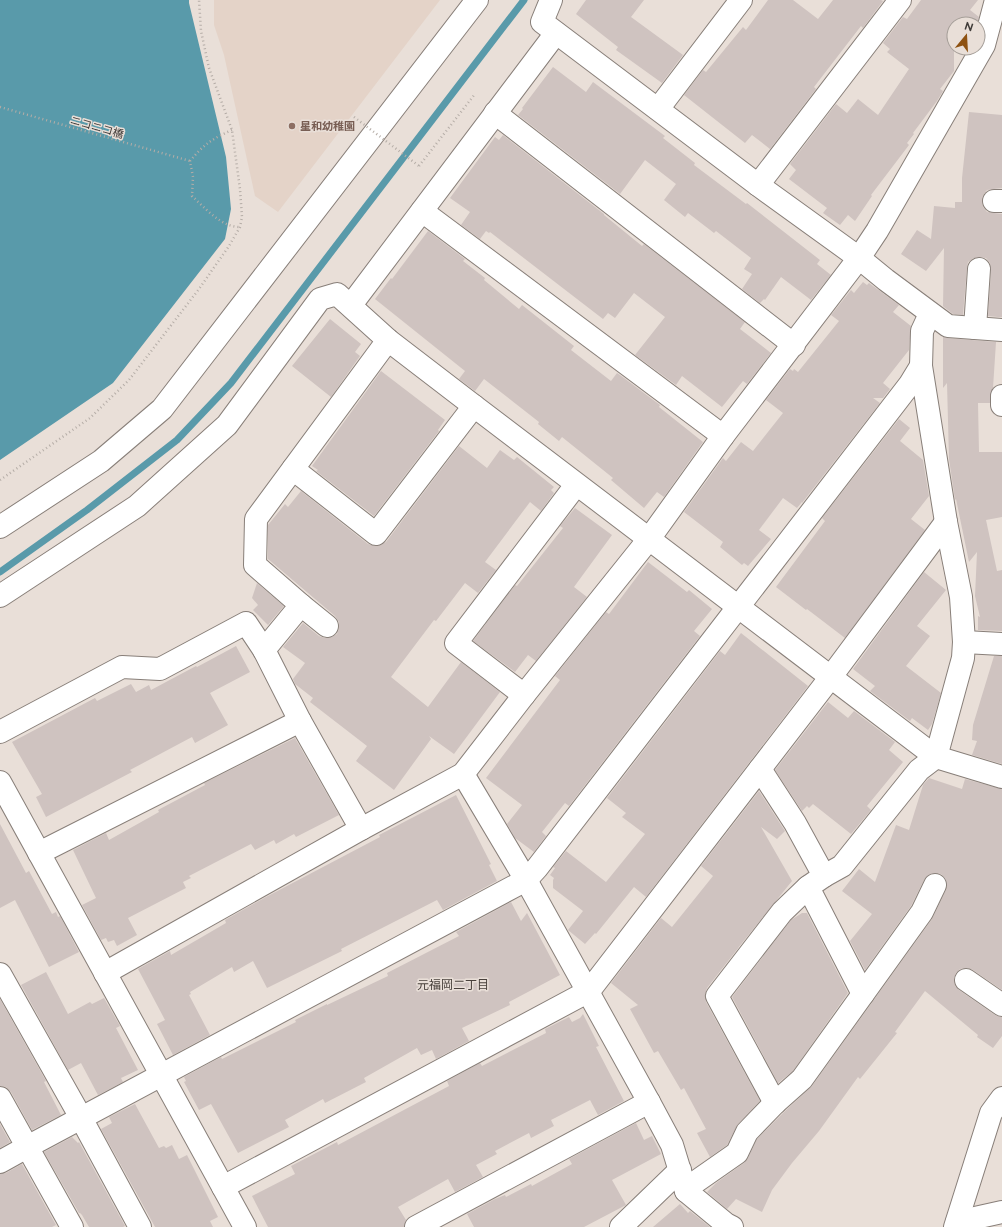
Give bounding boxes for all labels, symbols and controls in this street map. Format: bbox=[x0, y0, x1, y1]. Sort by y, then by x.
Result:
north arrow bbox=[946, 16, 986, 56]
text: N bbox=[963, 19, 975, 34]
street label: ニコニコ橋 bbox=[69, 114, 125, 141]
place label: 星和幼稚園 bbox=[300, 120, 355, 133]
marker: 星和幼稚園 bbox=[287, 121, 297, 131]
district label: 元福岡二丁目 bbox=[417, 978, 489, 992]

